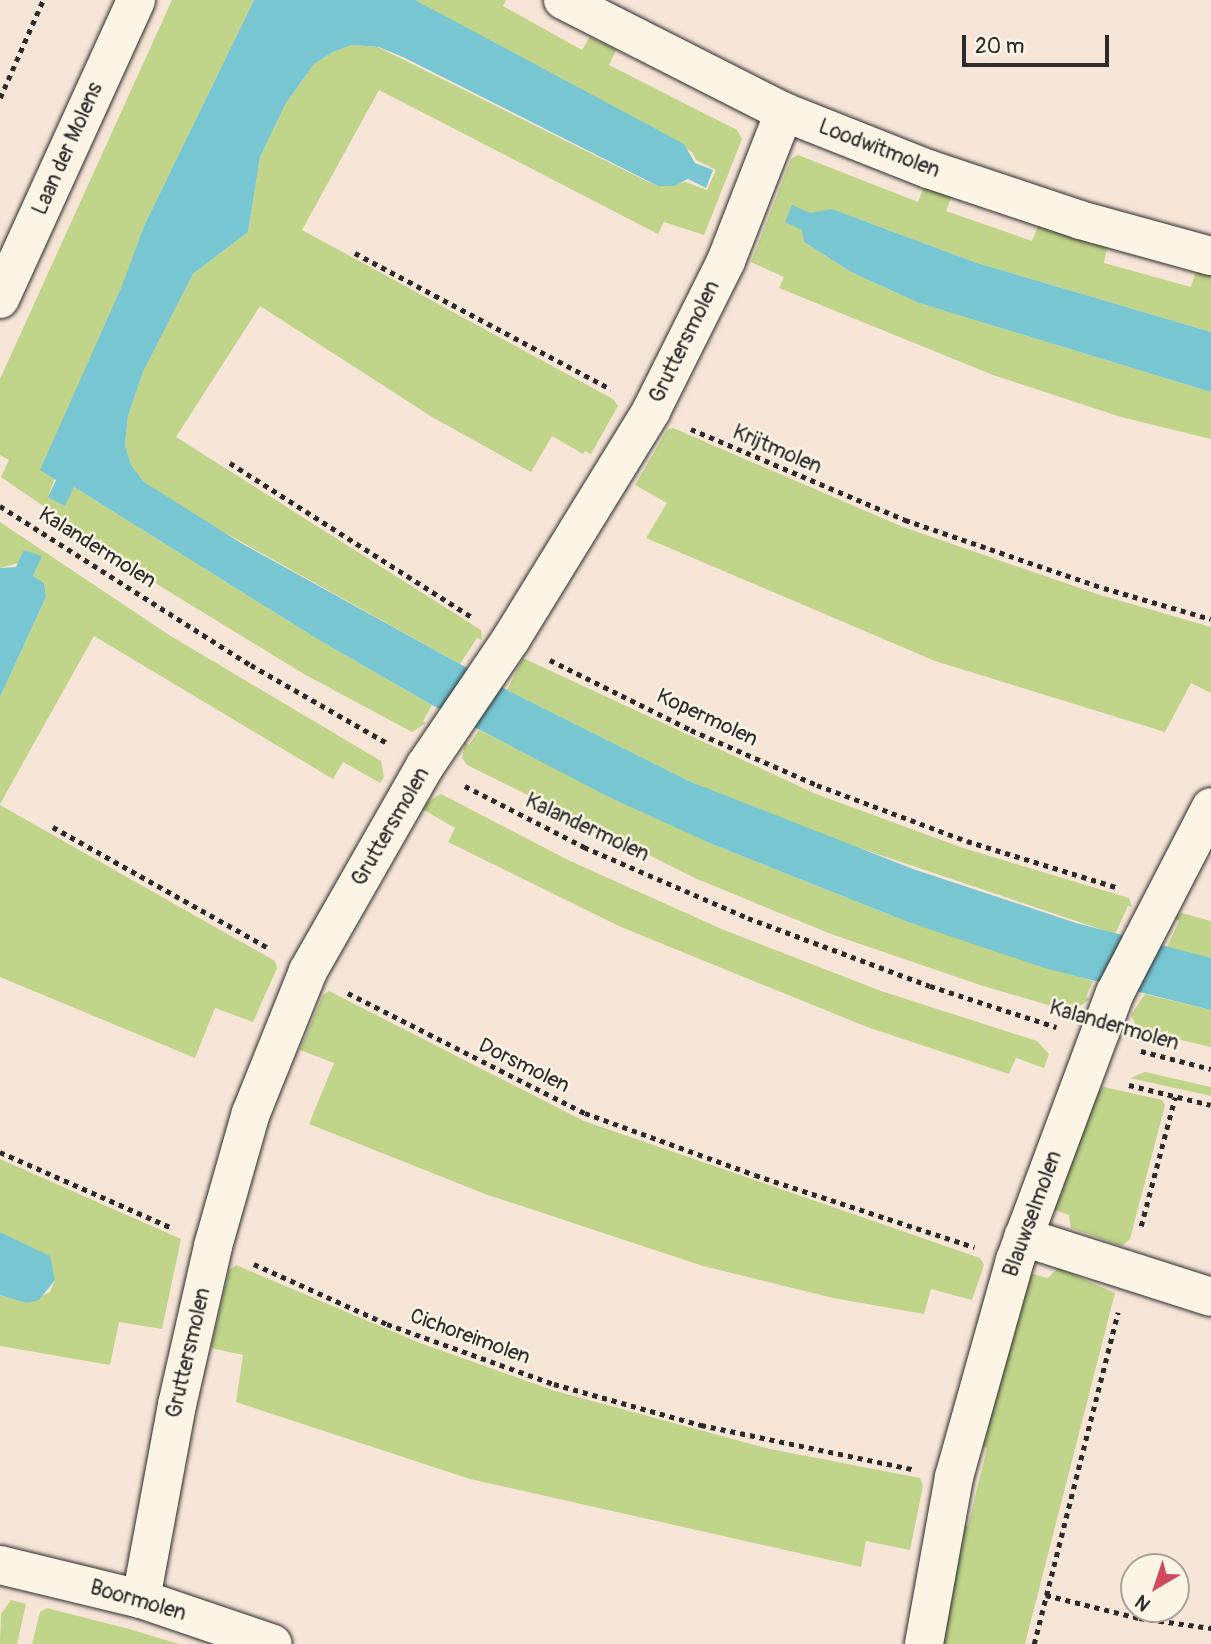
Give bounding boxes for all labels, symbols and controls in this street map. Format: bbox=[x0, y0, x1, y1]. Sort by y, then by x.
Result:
scale bar bbox=[966, 21, 1113, 65]
text: 20 m bbox=[975, 33, 1024, 60]
street label: Laan der Molens bbox=[28, 79, 108, 219]
street label: Loodwitmolen bbox=[815, 114, 943, 184]
street label: Gruttersmolen bbox=[645, 277, 725, 407]
street label: Krijtmolen bbox=[729, 420, 825, 480]
street label: Kalandermolen bbox=[34, 502, 160, 594]
street label: Kopermolen bbox=[652, 684, 762, 752]
street label: Gruttersmolen bbox=[347, 763, 435, 891]
street label: Kalandermolen bbox=[521, 788, 653, 868]
street label: Kalandermolen bbox=[1046, 995, 1182, 1057]
street label: Dorsmolen bbox=[474, 1033, 574, 1099]
street label: Blauwselmolen bbox=[999, 1147, 1067, 1281]
street label: Gruttersmolen bbox=[162, 1285, 216, 1421]
street label: Cichoreimolen bbox=[407, 1304, 533, 1370]
north arrow bbox=[1120, 1553, 1190, 1623]
street label: Boormolen bbox=[87, 1575, 189, 1627]
text: N bbox=[1131, 1589, 1156, 1616]

